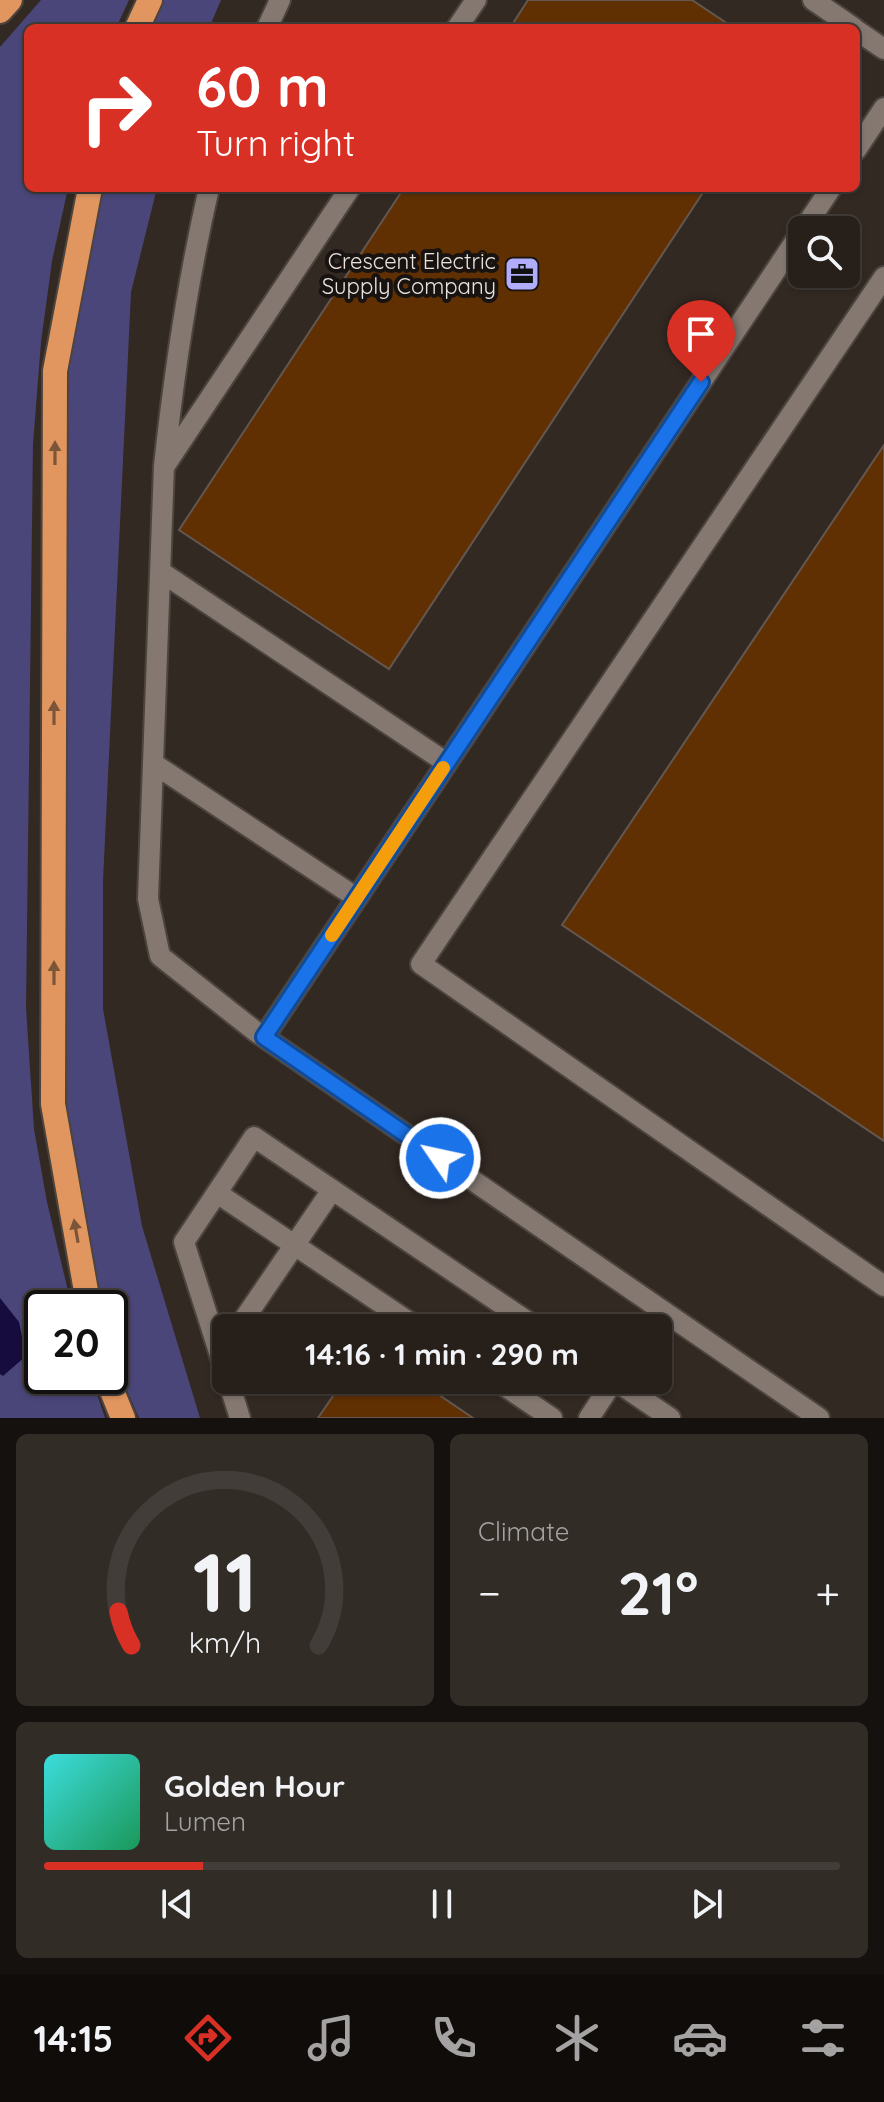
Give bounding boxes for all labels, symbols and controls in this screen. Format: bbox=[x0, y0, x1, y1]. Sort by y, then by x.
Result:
text: 60 m bbox=[196, 51, 329, 121]
icon: right bbox=[64, 56, 168, 160]
text: Turn right bbox=[196, 120, 355, 165]
map controls bbox=[788, 216, 860, 288]
button: search bbox=[788, 216, 860, 288]
place label: Crescent Electric Supply Company bbox=[322, 247, 496, 300]
office icon: Crescent Electric Supply Company bbox=[503, 255, 541, 293]
pin bbox=[667, 300, 735, 382]
icon: arrive bbox=[679, 312, 723, 356]
one-way arrow bbox=[49, 440, 61, 465]
one-way arrow bbox=[48, 700, 60, 725]
one-way arrow bbox=[48, 960, 60, 985]
position arrow bbox=[398, 1116, 482, 1200]
one-way arrow bbox=[69, 1218, 81, 1243]
speed limit sign: 20 bbox=[24, 1290, 128, 1394]
text: 14:16 · 1 min · 290 m bbox=[305, 1335, 579, 1373]
text: Climate bbox=[478, 1515, 569, 1548]
text: 11 bbox=[193, 1529, 257, 1633]
text: 21° bbox=[618, 1555, 699, 1630]
text: − bbox=[478, 1565, 501, 1620]
text: + bbox=[815, 1565, 840, 1620]
text: km/h bbox=[189, 1624, 261, 1660]
text: Golden Hour bbox=[164, 1767, 345, 1805]
text: Lumen bbox=[164, 1805, 246, 1838]
icon: previous bbox=[155, 1882, 199, 1926]
icon: pause bbox=[420, 1882, 464, 1926]
icon: next bbox=[685, 1882, 729, 1926]
icon: directions bbox=[180, 2010, 236, 2066]
icon: music bbox=[303, 2010, 359, 2066]
icon: phone bbox=[426, 2010, 482, 2066]
icon: climate bbox=[549, 2010, 605, 2066]
icon: car bbox=[672, 2010, 728, 2066]
icon: filters bbox=[795, 2010, 851, 2066]
text: 14:15 bbox=[33, 2016, 113, 2061]

